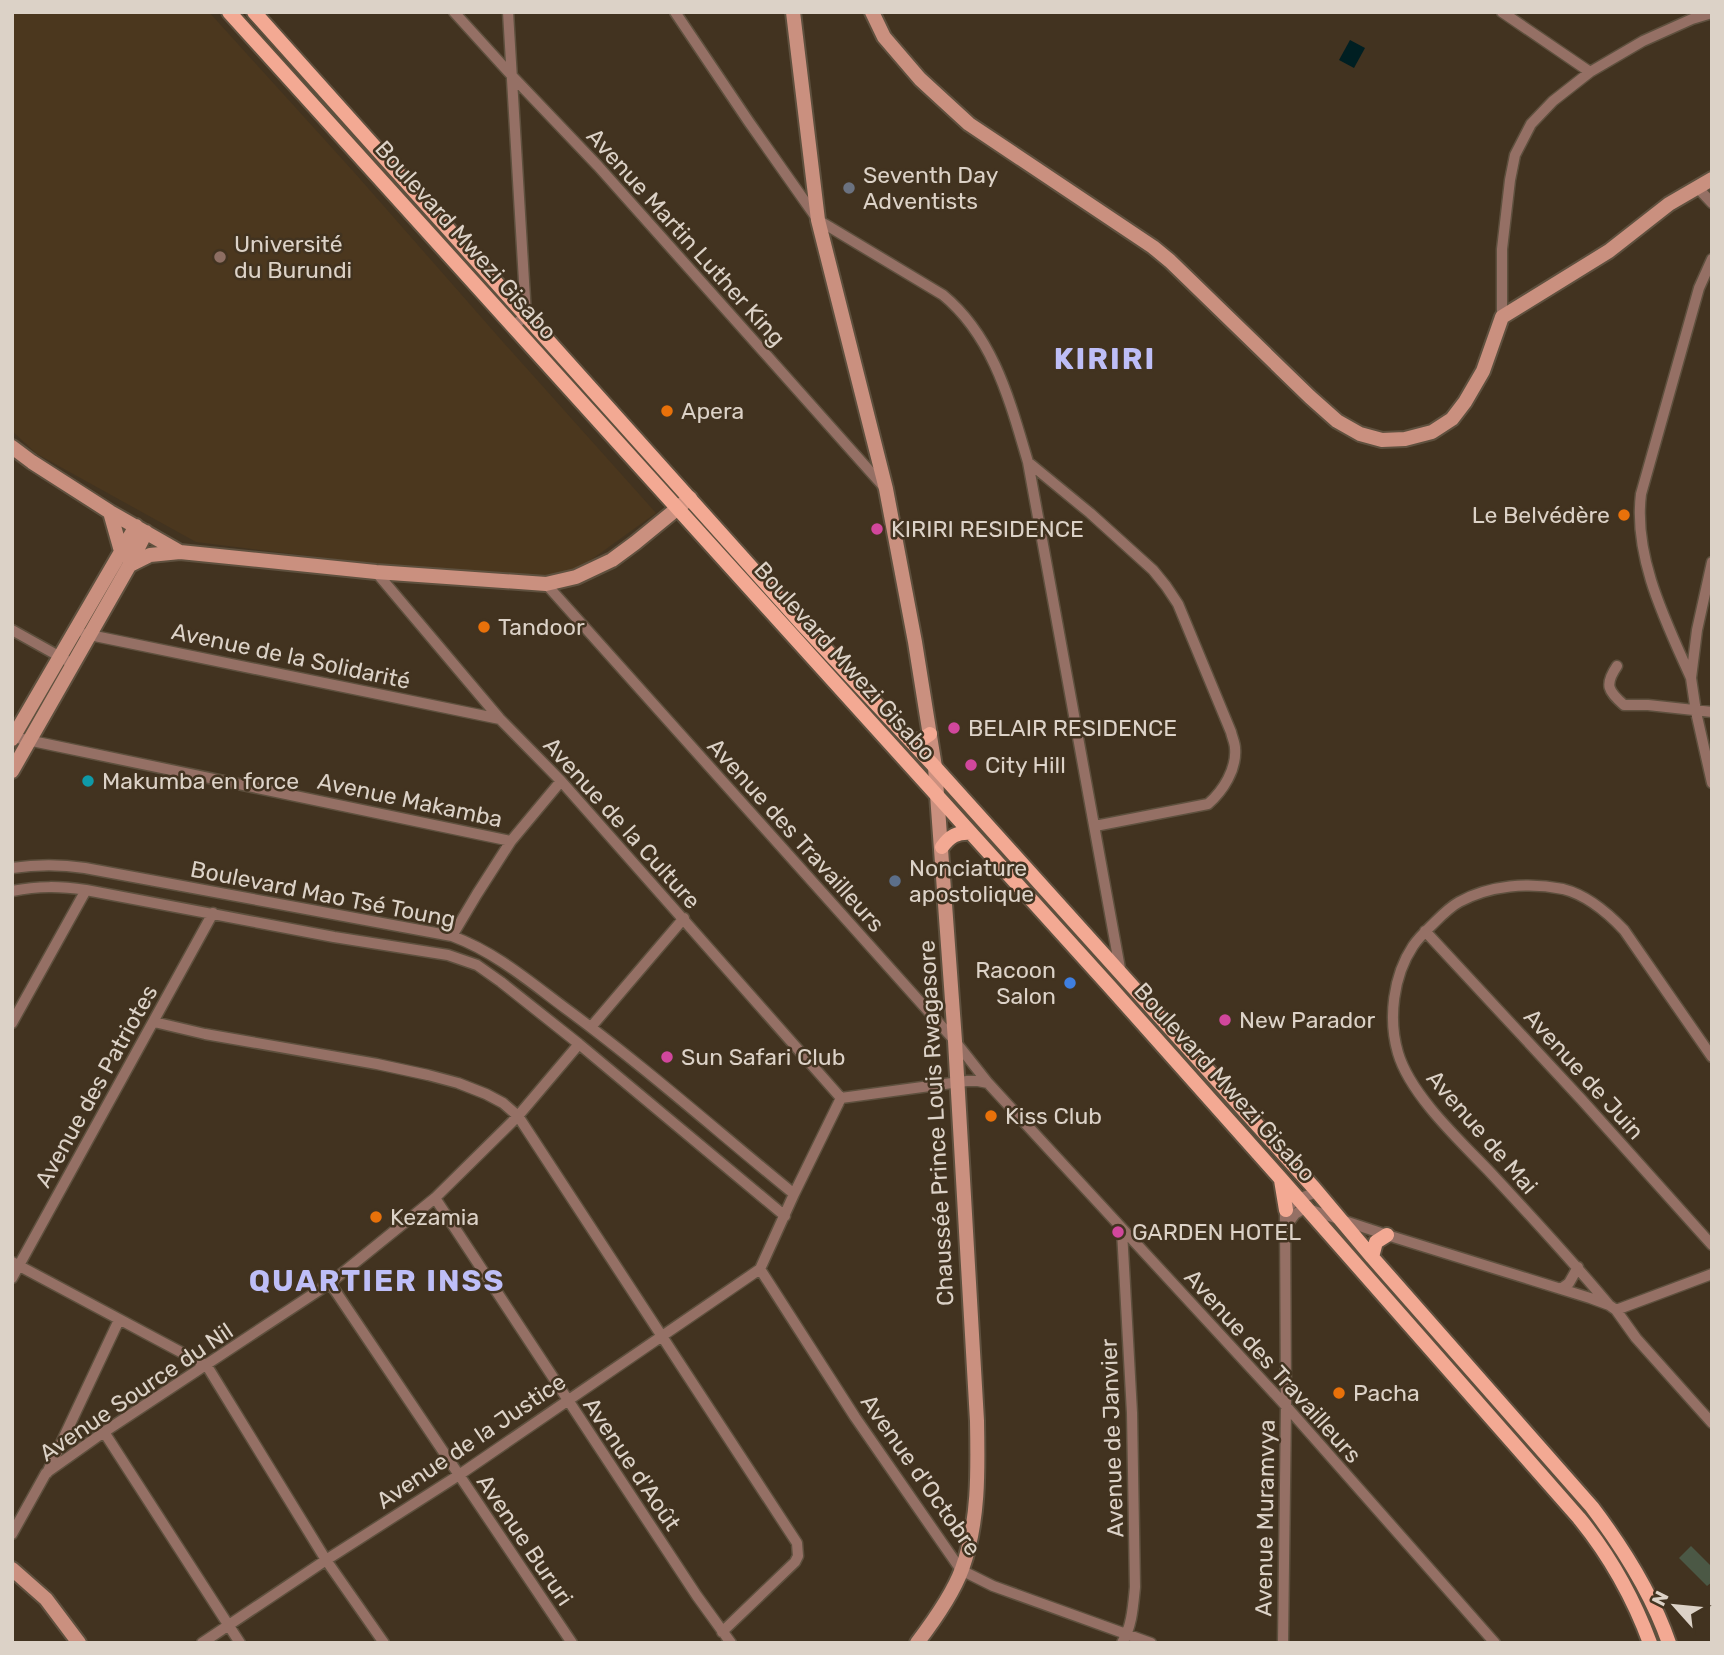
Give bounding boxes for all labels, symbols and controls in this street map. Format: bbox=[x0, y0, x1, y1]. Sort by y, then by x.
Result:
street label: Avenue Martin Luther King bbox=[581, 122, 791, 352]
street label: Boulevard Mwezi Gisabo bbox=[369, 135, 563, 345]
place label: Seventh Day Adventists bbox=[863, 161, 999, 215]
marker: Seventh Day Adventists bbox=[841, 180, 857, 196]
place label: Université du Burundi bbox=[234, 230, 352, 284]
marker: Université du Burundi bbox=[212, 249, 228, 265]
district label: KIRIRI bbox=[1054, 341, 1156, 377]
place label: Apera bbox=[681, 397, 744, 425]
marker: Apera bbox=[659, 403, 675, 419]
place label: Le Belvédère bbox=[1472, 501, 1610, 529]
marker: Le Belvédère bbox=[1616, 507, 1632, 523]
place label: KIRIRI RESIDENCE bbox=[891, 515, 1084, 543]
marker: KIRIRI RESIDENCE bbox=[869, 521, 885, 537]
street label: Boulevard Mwezi Gisabo bbox=[748, 556, 942, 766]
place label: Tandoor bbox=[498, 613, 585, 641]
street label: Avenue de la Solidarité bbox=[169, 617, 413, 695]
marker: Tandoor bbox=[476, 619, 492, 635]
place label: BELAIR RESIDENCE bbox=[968, 714, 1177, 742]
marker: BELAIR RESIDENCE bbox=[946, 720, 962, 736]
street label: Avenue de la Culture bbox=[538, 731, 706, 915]
street label: Avenue des Travailleurs bbox=[702, 732, 890, 938]
place label: City Hill bbox=[985, 751, 1066, 779]
marker: City Hill bbox=[963, 757, 979, 773]
place label: Makumba en force bbox=[102, 767, 299, 795]
street label: Avenue Makamba bbox=[315, 767, 505, 833]
marker: Makumba en force bbox=[80, 773, 96, 789]
place label: Nonciature apostolique bbox=[909, 854, 1034, 908]
street label: Boulevard Mao Tsé Toung bbox=[188, 855, 458, 933]
marker: Nonciature apostolique bbox=[887, 873, 903, 889]
street label: Chaussée Prince Louis Rwagasore bbox=[912, 939, 960, 1307]
place label: Racoon Salon bbox=[975, 956, 1056, 1010]
marker: Racoon Salon bbox=[1062, 975, 1078, 991]
street label: Boulevard Mwezi Gisabo bbox=[1128, 977, 1322, 1187]
street label: Avenue des Patriotes bbox=[29, 980, 163, 1192]
street label: Avenue de Juin bbox=[1518, 1003, 1650, 1145]
place label: New Parador bbox=[1239, 1006, 1375, 1034]
marker: New Parador bbox=[1217, 1012, 1233, 1028]
place label: Sun Safari Club bbox=[681, 1043, 845, 1071]
marker: Sun Safari Club bbox=[659, 1049, 675, 1065]
street label: Avenue de Mai bbox=[1421, 1064, 1543, 1200]
place label: Kiss Club bbox=[1005, 1102, 1102, 1130]
marker: Kiss Club bbox=[983, 1108, 999, 1124]
place label: Kezamia bbox=[390, 1203, 479, 1231]
marker: Kezamia bbox=[368, 1209, 384, 1225]
place label: GARDEN HOTEL bbox=[1132, 1218, 1301, 1246]
marker: GARDEN HOTEL bbox=[1110, 1224, 1126, 1240]
district label: QUARTIER INSS bbox=[249, 1263, 505, 1299]
street label: Avenue des Travailleurs bbox=[1179, 1263, 1367, 1469]
street label: Avenue Source du Nil bbox=[34, 1317, 238, 1467]
street label: Avenue de Janvier bbox=[1095, 1338, 1129, 1538]
street label: Avenue de la Justice bbox=[371, 1367, 571, 1515]
place label: Pacha bbox=[1353, 1379, 1420, 1407]
marker: Pacha bbox=[1331, 1385, 1347, 1401]
street label: Avenue d'Octobre bbox=[855, 1389, 987, 1561]
street label: Avenue d'Août bbox=[577, 1392, 687, 1536]
street label: Avenue Muramvya bbox=[1249, 1419, 1281, 1617]
street label: Avenue Bururi bbox=[471, 1469, 579, 1611]
north arrow bbox=[1640, 1571, 1710, 1641]
text: N bbox=[1647, 1587, 1674, 1610]

